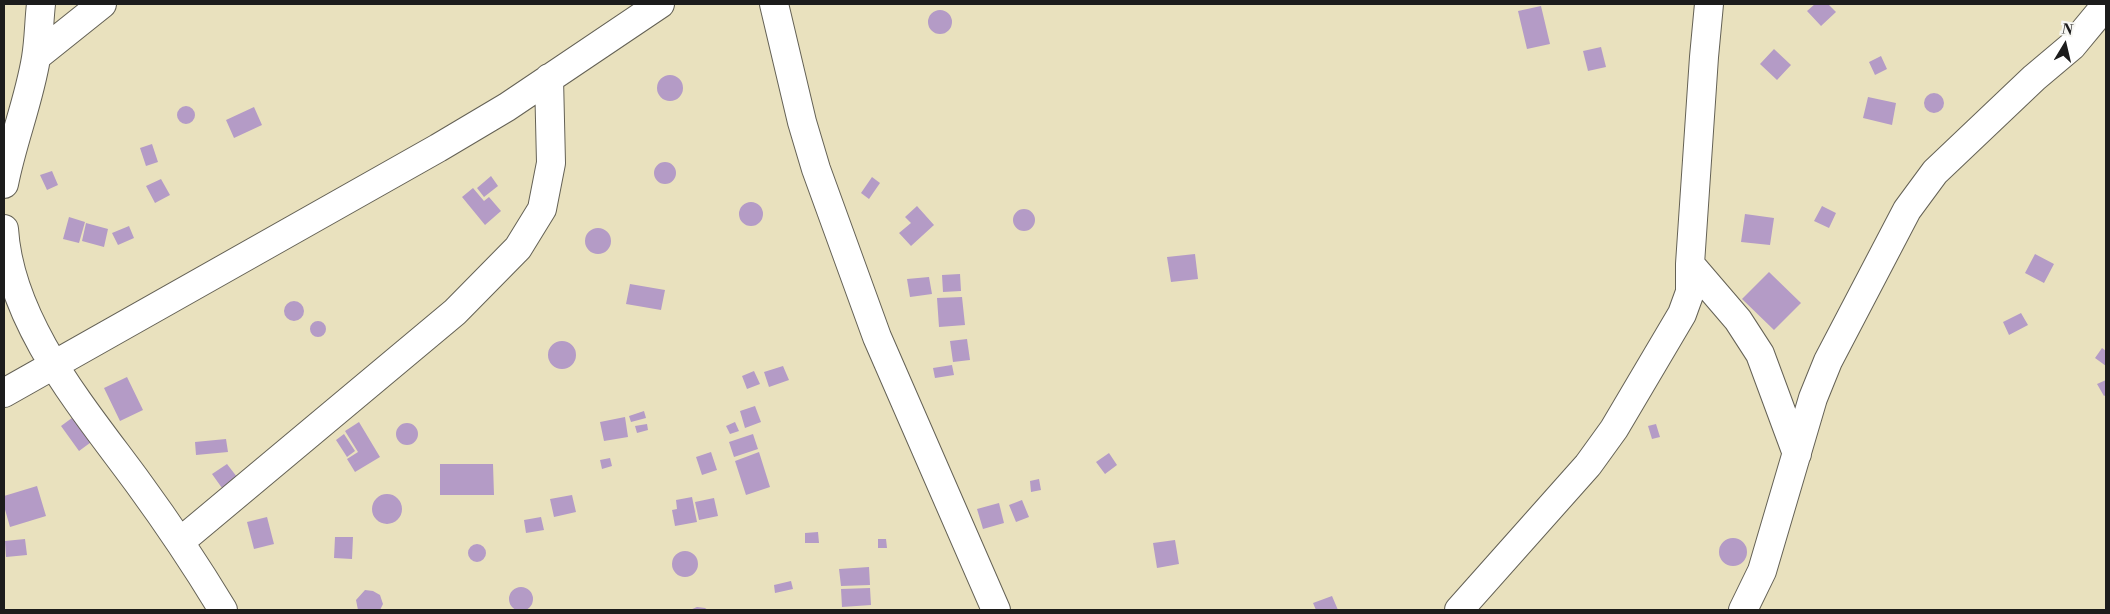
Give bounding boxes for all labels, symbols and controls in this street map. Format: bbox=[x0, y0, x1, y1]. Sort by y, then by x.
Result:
north arrow bbox=[2040, 20, 2090, 70]
text: N bbox=[2060, 20, 2074, 40]

